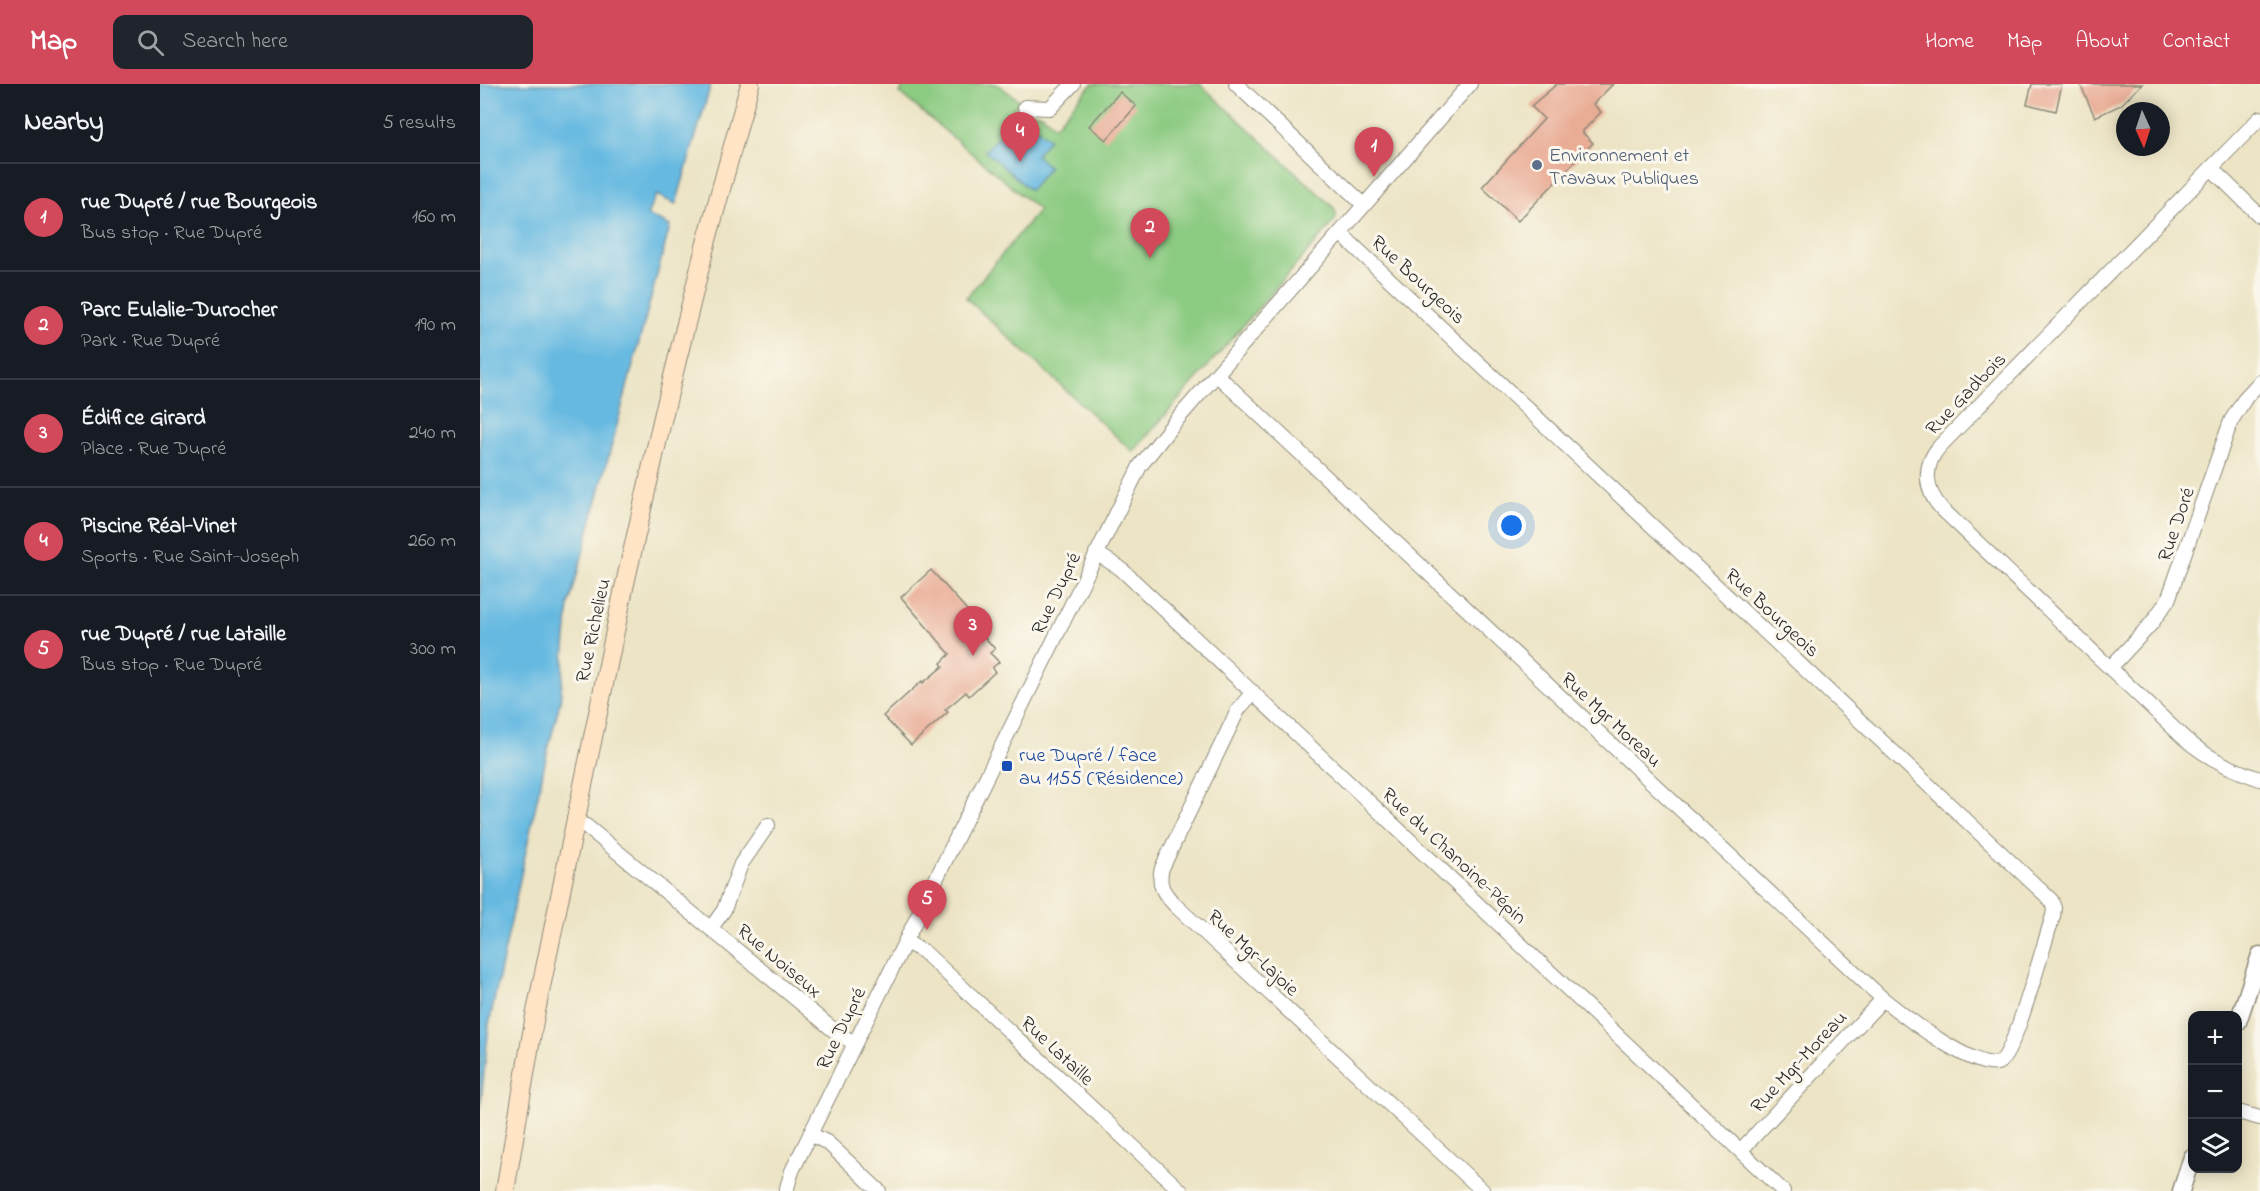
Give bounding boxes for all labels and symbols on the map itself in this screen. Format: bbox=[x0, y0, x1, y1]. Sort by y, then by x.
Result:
north arrow bbox=[2116, 102, 2170, 156]
pin: 4 bbox=[1000, 112, 1040, 162]
pin: 1 bbox=[1354, 128, 1394, 177]
place label: Environnement et Travaux Publiques bbox=[1549, 142, 1699, 194]
marker: Environnement et Travaux Publiques bbox=[1530, 158, 1544, 172]
pin: 2 bbox=[1130, 208, 1170, 258]
street label: Rue Bourgeois bbox=[1363, 229, 1471, 333]
street label: Rue Gadbois bbox=[1920, 347, 2014, 443]
street label: Rue Doré bbox=[2151, 484, 2204, 566]
your location bbox=[1497, 511, 1526, 540]
street label: Rue Dupré bbox=[1025, 548, 1090, 640]
street label: Rue Bourgeois bbox=[1717, 562, 1825, 666]
street label: Rue Richelieu bbox=[569, 576, 620, 685]
pin: 3 bbox=[954, 606, 992, 656]
street label: Rue Mgr Moreau bbox=[1553, 666, 1667, 776]
place label: rue Dupré / face au 1155 (Résidence) bbox=[1019, 742, 1183, 794]
marker: rue Dupré / face au 1155 (Résidence) bbox=[1000, 759, 1014, 773]
street label: Rue du Chanoine-Pépin bbox=[1374, 782, 1532, 932]
pin: 5 bbox=[908, 880, 946, 930]
street label: Rue Mgr-Lajoie bbox=[1199, 904, 1305, 1005]
street label: Rue Noiseux bbox=[729, 918, 827, 1006]
street label: Rue Dupré bbox=[810, 983, 875, 1075]
street label: Rue Mgr-Moreau bbox=[1745, 1005, 1856, 1121]
street label: Rue Lataille bbox=[1013, 1010, 1100, 1094]

